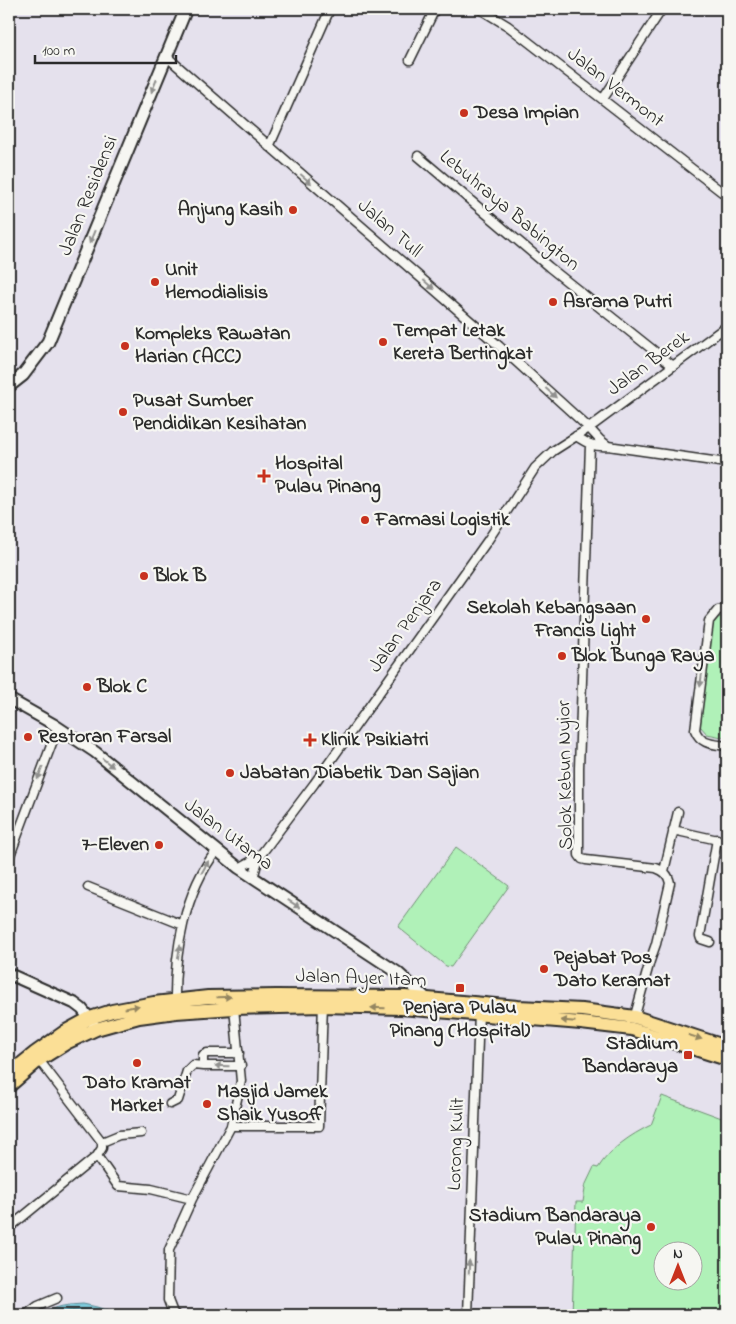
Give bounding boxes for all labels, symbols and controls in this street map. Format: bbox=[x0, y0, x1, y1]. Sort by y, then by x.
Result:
scale bar bbox=[35, 32, 176, 64]
text: 100 m bbox=[42, 40, 75, 62]
street label: Jalan Vermont bbox=[560, 41, 670, 136]
one-way arrow bbox=[149, 79, 157, 93]
place label: Desa Impian bbox=[473, 99, 579, 128]
marker: Desa Impian bbox=[458, 107, 470, 119]
street label: Jalan Residensi bbox=[52, 132, 126, 260]
street label: Lebuhraya Babington bbox=[432, 143, 586, 280]
one-way arrow bbox=[300, 173, 312, 185]
street label: Jalan Tull bbox=[350, 192, 428, 266]
place label: Anjung Kasih bbox=[178, 196, 283, 226]
marker: Anjung Kasih bbox=[287, 204, 299, 216]
one-way arrow bbox=[88, 230, 96, 244]
place label: Unit Hemodialisis bbox=[165, 256, 268, 308]
marker: Unit Hemodialisis bbox=[149, 276, 161, 288]
one-way arrow bbox=[423, 280, 436, 291]
place label: Asrama Putri bbox=[563, 288, 672, 317]
marker: Asrama Putri bbox=[547, 296, 559, 308]
place label: Tempat Letak Kereta Bertingkat bbox=[393, 317, 533, 370]
place label: Kompleks Rawatan Harian (ACC) bbox=[135, 320, 290, 372]
street label: Jalan Berek bbox=[602, 324, 697, 404]
marker: Tempat Letak Kereta Bertingkat bbox=[377, 336, 389, 348]
marker: Kompleks Rawatan Harian (ACC) bbox=[119, 340, 131, 352]
place label: Pusat Sumber Pendidikan Kesihatan bbox=[133, 387, 307, 439]
one-way arrow bbox=[544, 387, 556, 399]
marker: Pusat Sumber Pendidikan Kesihatan bbox=[117, 406, 129, 418]
place label: Hospital Pulau Pinang bbox=[275, 450, 381, 503]
marker: Hospital Pulau Pinang bbox=[257, 469, 271, 483]
place label: Farmasi Logistik bbox=[374, 506, 511, 536]
marker: Farmasi Logistik bbox=[359, 514, 371, 526]
place label: Blok B bbox=[153, 562, 207, 591]
marker: Blok B bbox=[138, 570, 150, 582]
street label: Jalan Penjara bbox=[362, 573, 450, 679]
place label: Sekolah Kebangsaan Francis Light bbox=[466, 594, 636, 647]
marker: Sekolah Kebangsaan Francis Light bbox=[640, 613, 652, 625]
place label: Blok Bunga Raya bbox=[571, 642, 715, 672]
marker: Blok Bunga Raya bbox=[556, 650, 568, 662]
place label: Blok C bbox=[96, 673, 147, 702]
one-way arrow bbox=[697, 673, 705, 689]
marker: Blok C bbox=[81, 681, 93, 693]
street label: Solok Kebun Nyior bbox=[550, 699, 582, 850]
place label: Restoran Farsal bbox=[38, 723, 171, 752]
place label: Klinik Psikiatri bbox=[321, 726, 429, 755]
marker: Restoran Farsal bbox=[22, 731, 34, 743]
marker: Klinik Psikiatri bbox=[303, 733, 317, 747]
one-way arrow bbox=[101, 758, 114, 769]
place label: Jabatan Diabetik Dan Sajian bbox=[240, 759, 479, 788]
one-way arrow bbox=[36, 766, 44, 781]
marker: Jabatan Diabetik Dan Sajian bbox=[224, 767, 236, 779]
street label: Jalan Utama bbox=[177, 792, 279, 878]
place label: 7-Eleven bbox=[82, 831, 149, 860]
marker: 7-Eleven bbox=[153, 839, 165, 851]
one-way arrow bbox=[201, 860, 210, 874]
one-way arrow bbox=[287, 900, 300, 909]
one-way arrow bbox=[175, 943, 183, 959]
place label: Pejabat Pos Dato Keramat bbox=[553, 944, 671, 996]
street label: Jalan Ayer Itam bbox=[295, 962, 427, 996]
marker: Pejabat Pos Dato Keramat bbox=[538, 963, 550, 975]
marker: Penjara Pulau Pinang (Hospital) bbox=[454, 982, 466, 994]
one-way arrow bbox=[216, 993, 232, 1001]
place label: Penjara Pulau Pinang (Hospital) bbox=[390, 994, 530, 1047]
one-way arrow bbox=[125, 1003, 140, 1011]
one-way arrow bbox=[369, 1003, 385, 1011]
one-way arrow bbox=[559, 1017, 575, 1025]
place label: Stadium Bandaraya bbox=[582, 1030, 678, 1083]
one-way arrow bbox=[687, 1033, 702, 1041]
marker: Stadium Bandaraya bbox=[682, 1049, 694, 1061]
marker: Dato Kramat Market bbox=[131, 1057, 143, 1069]
one-way arrow bbox=[214, 1062, 230, 1070]
place label: Dato Kramat Market bbox=[82, 1069, 191, 1121]
place label: Masjid Jamek Shaik Yusoff bbox=[217, 1078, 329, 1130]
street label: Lorong Kulit bbox=[441, 1097, 474, 1191]
marker: Masjid Jamek Shaik Yusoff bbox=[201, 1098, 213, 1110]
place label: Stadium Bandaraya Pulau Pinang bbox=[469, 1202, 641, 1255]
marker: Stadium Bandaraya Pulau Pinang bbox=[645, 1221, 657, 1233]
north arrow bbox=[654, 1242, 704, 1292]
text: N bbox=[673, 1244, 683, 1265]
one-way arrow bbox=[466, 1258, 474, 1274]

